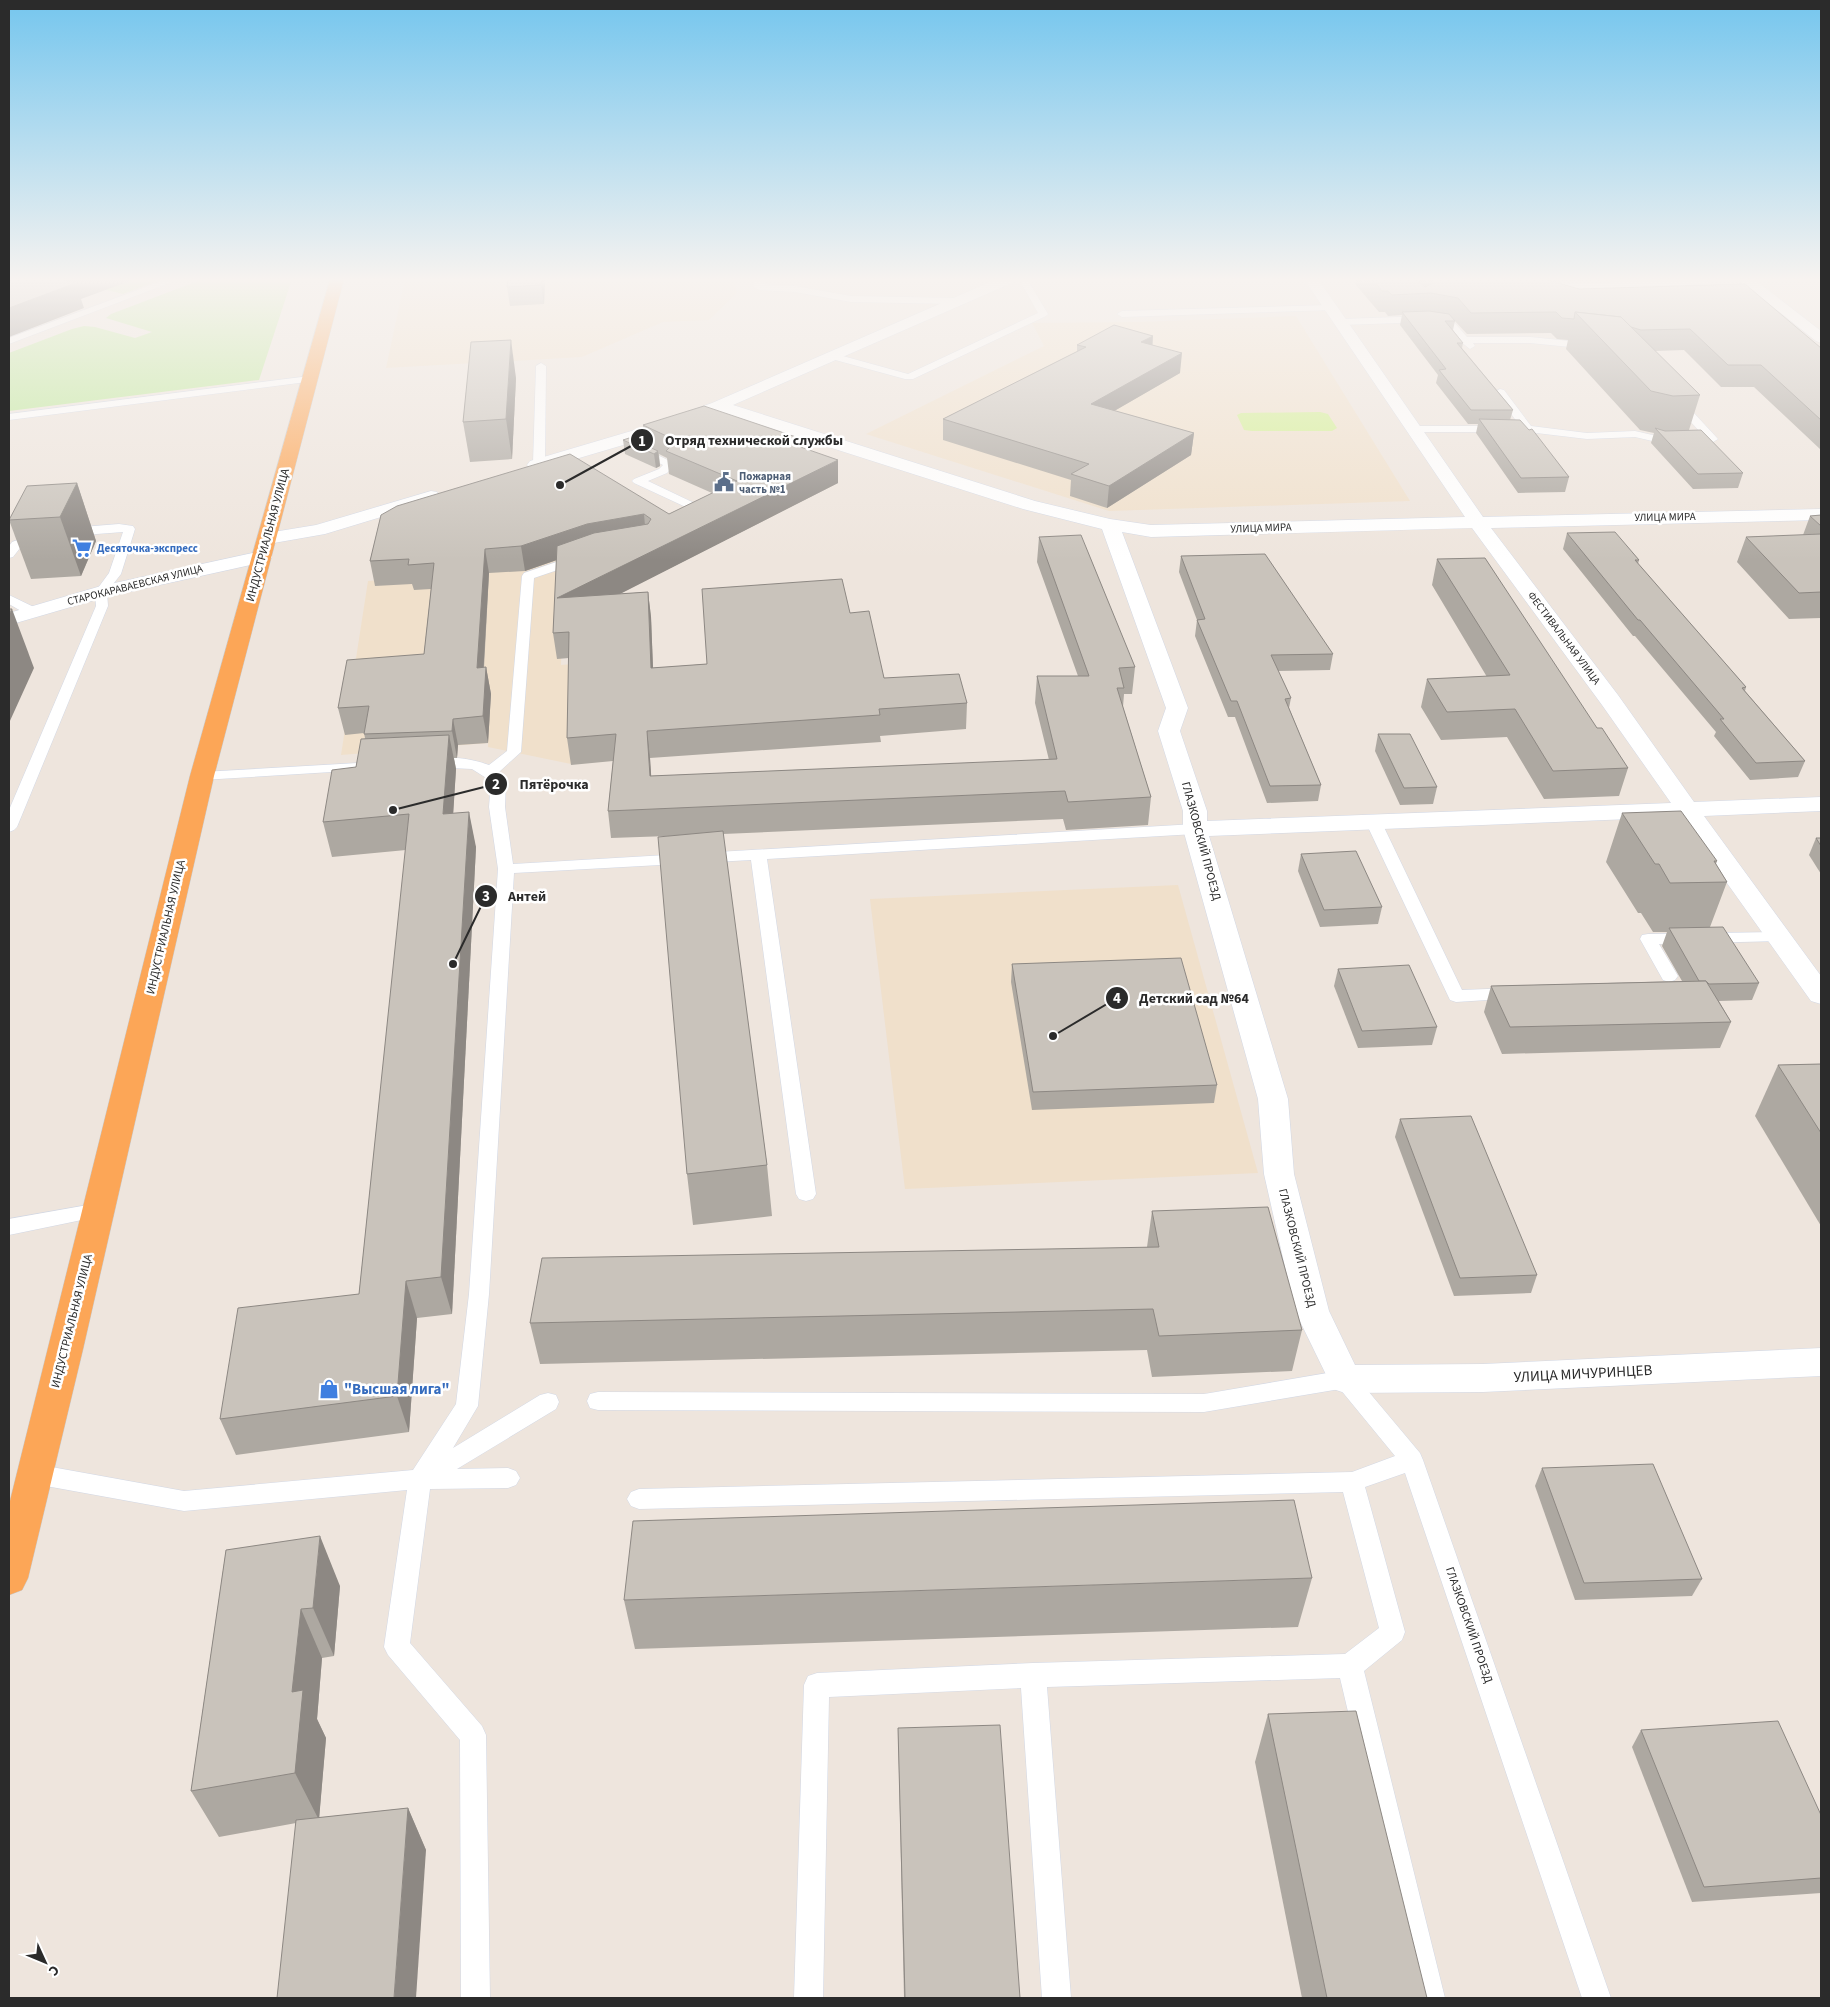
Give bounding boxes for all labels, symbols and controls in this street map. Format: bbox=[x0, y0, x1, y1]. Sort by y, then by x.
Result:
callout: Отряд технической службы bbox=[630, 426, 853, 455]
text: 1 bbox=[638, 431, 646, 452]
text: Отряд технической службы bbox=[665, 431, 843, 451]
street label: ИНДУСТРИАЛЬНАЯ УЛИЦА bbox=[242, 466, 294, 603]
place label: Пожарная часть №1 bbox=[739, 469, 791, 497]
public building icon: Пожарная часть №1 bbox=[713, 471, 735, 493]
street label: УЛИЦА МИРА bbox=[1634, 509, 1696, 525]
street label: УЛИЦА МИРА bbox=[1230, 519, 1292, 537]
supermarket icon: Десяточка-экспресс bbox=[71, 537, 93, 559]
place label: Десяточка-экспресс bbox=[97, 541, 198, 556]
street label: СТАРОКАРАВАЕВСКАЯ УЛИЦА bbox=[66, 561, 204, 609]
street label: ФЕСТИВАЛЬНАЯ УЛИЦА bbox=[1524, 588, 1604, 688]
callout: Пятёрочка bbox=[484, 769, 598, 798]
text: 2 bbox=[492, 774, 500, 795]
text: Пятёрочка bbox=[519, 775, 589, 795]
street label: ГЛАЗКОВСКИЙ ПРОЕЗД bbox=[1177, 780, 1225, 902]
street label: ИНДУСТРИАЛЬНАЯ УЛИЦА bbox=[142, 858, 190, 996]
callout: Антей bbox=[473, 882, 557, 911]
text: 3 bbox=[482, 886, 490, 907]
text: Антей bbox=[507, 887, 546, 907]
callout: Детский сад №64 bbox=[1104, 983, 1259, 1012]
text: 4 bbox=[1113, 988, 1121, 1009]
text: Детский сад №64 bbox=[1139, 989, 1249, 1009]
street label: ГЛАЗКОВСКИЙ ПРОЕЗД bbox=[1274, 1187, 1320, 1310]
street label: ИНДУСТРИАЛЬНАЯ УЛИЦА bbox=[47, 1252, 97, 1390]
street label: УЛИЦА МИЧУРИНЦЕВ bbox=[1513, 1360, 1653, 1388]
shop icon: "Высшая лига" bbox=[318, 1378, 340, 1400]
place label: "Высшая лига" bbox=[344, 1379, 450, 1400]
street label: ГЛАЗКОВСКИЙ ПРОЕЗД bbox=[1441, 1565, 1497, 1686]
north arrow bbox=[20, 1937, 70, 1987]
text: С bbox=[44, 1960, 64, 1980]

